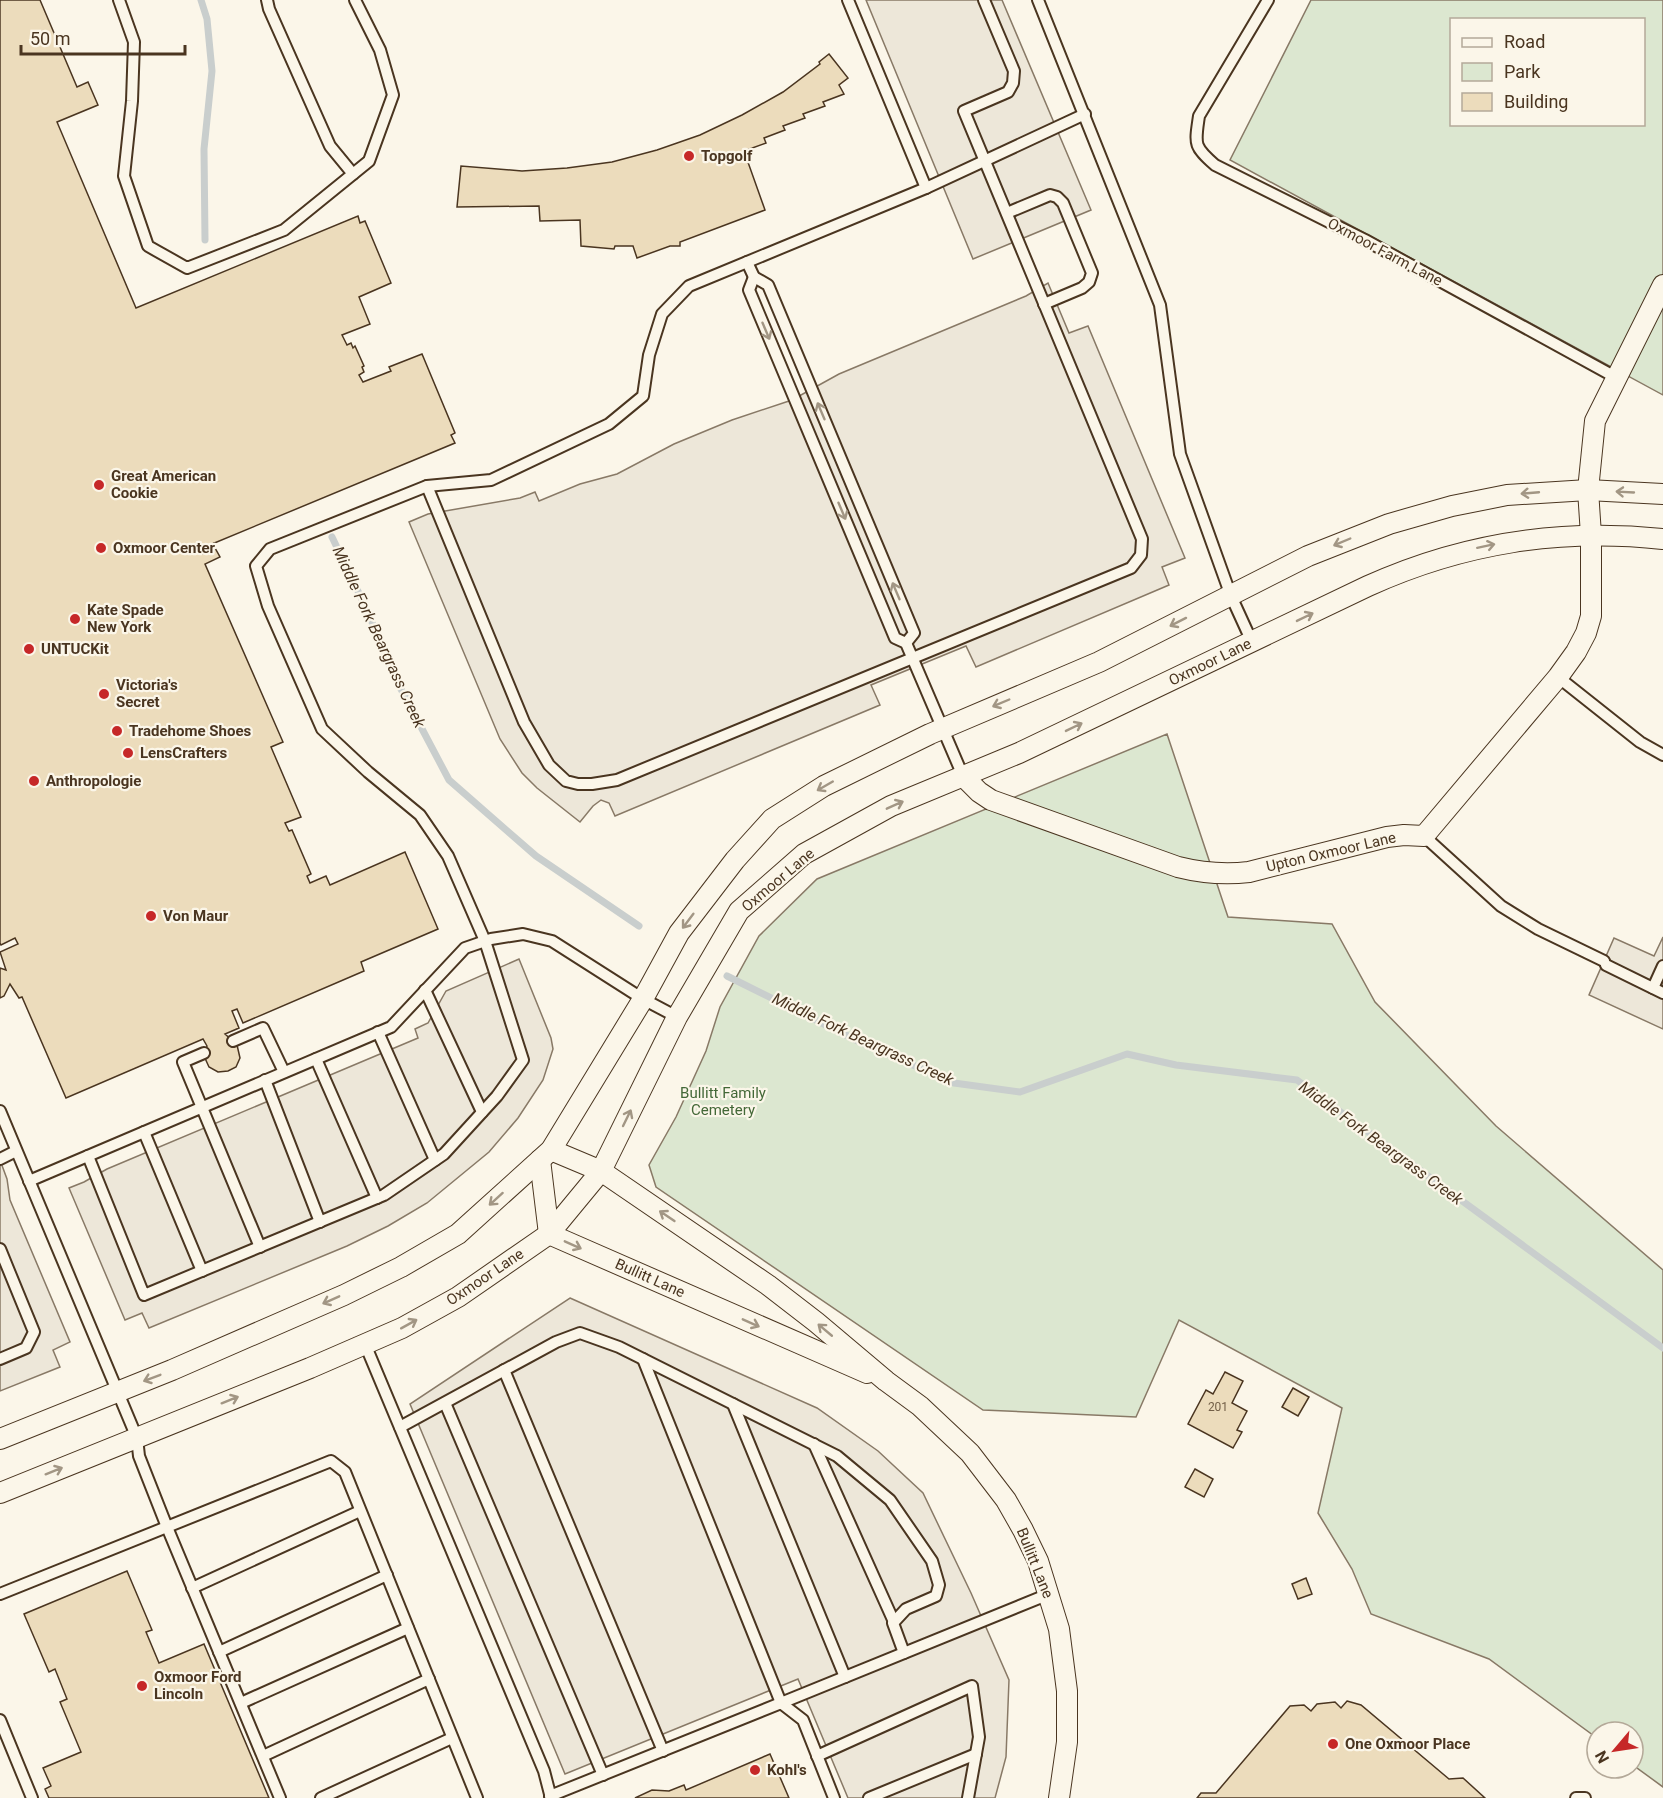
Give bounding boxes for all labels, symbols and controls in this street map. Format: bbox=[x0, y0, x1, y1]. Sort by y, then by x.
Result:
scale bar bbox=[21, 18, 184, 56]
legend bbox=[1450, 18, 1645, 126]
text: 50 m bbox=[30, 28, 70, 49]
text: Road bbox=[1504, 31, 1545, 52]
text: Park bbox=[1504, 61, 1541, 82]
text: Building bbox=[1504, 91, 1568, 112]
place label: Topgolf bbox=[701, 147, 753, 165]
marker: Topgolf bbox=[682, 149, 696, 163]
street label: Oxmoor Farm Lane bbox=[1325, 214, 1446, 290]
one-way arrow bbox=[761, 321, 772, 340]
one-way arrow bbox=[815, 402, 826, 421]
place label: Great American Cookie bbox=[111, 467, 216, 502]
marker: Great American Cookie bbox=[92, 478, 106, 492]
one-way arrow bbox=[1616, 487, 1636, 498]
one-way arrow bbox=[1520, 488, 1540, 499]
one-way arrow bbox=[837, 501, 848, 519]
one-way arrow bbox=[1333, 537, 1351, 548]
place label: Oxmoor Center bbox=[113, 539, 216, 557]
one-way arrow bbox=[1476, 540, 1495, 551]
marker: Oxmoor Center bbox=[94, 541, 108, 555]
water label: Middle Fork Beargrass Creek bbox=[329, 543, 430, 732]
one-way arrow bbox=[890, 582, 901, 601]
place label: Kate Spade New York bbox=[87, 601, 164, 636]
one-way arrow bbox=[1295, 610, 1313, 622]
marker: Kate Spade New York bbox=[68, 612, 82, 626]
one-way arrow bbox=[1170, 617, 1188, 628]
street label: Oxmoor Lane bbox=[1166, 634, 1254, 690]
place label: UNTUCKit bbox=[41, 640, 109, 658]
marker: UNTUCKit bbox=[22, 642, 36, 656]
place label: Victoria's Secret bbox=[116, 676, 178, 711]
marker: Victoria's Secret bbox=[97, 687, 111, 701]
one-way arrow bbox=[993, 698, 1011, 709]
one-way arrow bbox=[1065, 721, 1083, 733]
place label: Tradehome Shoes bbox=[129, 722, 252, 740]
marker: Tradehome Shoes bbox=[110, 724, 124, 738]
place label: LensCrafters bbox=[140, 744, 227, 762]
marker: LensCrafters bbox=[121, 746, 135, 760]
place label: Anthropologie bbox=[46, 772, 141, 790]
marker: Anthropologie bbox=[27, 774, 41, 788]
one-way arrow bbox=[817, 780, 834, 792]
one-way arrow bbox=[886, 798, 904, 810]
street label: Upton Oxmoor Lane bbox=[1264, 828, 1398, 876]
street label: Oxmoor Lane bbox=[738, 844, 818, 916]
place label: Von Maur bbox=[163, 907, 229, 925]
marker: Von Maur bbox=[144, 909, 158, 923]
one-way arrow bbox=[681, 913, 694, 929]
water label: Middle Fork Beargrass Creek bbox=[769, 989, 958, 1090]
water label: Middle Fork Beargrass Creek bbox=[1295, 1077, 1468, 1210]
park label: Bullitt Family Cemetery bbox=[680, 1084, 766, 1119]
one-way arrow bbox=[622, 1110, 634, 1128]
one-way arrow bbox=[489, 1192, 504, 1206]
one-way arrow bbox=[660, 1210, 676, 1222]
one-way arrow bbox=[563, 1239, 581, 1251]
street label: Oxmoor Lane bbox=[443, 1245, 527, 1309]
street label: Bullitt Lane bbox=[612, 1255, 688, 1301]
one-way arrow bbox=[322, 1296, 340, 1307]
one-way arrow bbox=[742, 1317, 760, 1329]
one-way arrow bbox=[400, 1318, 417, 1330]
one-way arrow bbox=[818, 1323, 833, 1337]
one-way arrow bbox=[143, 1373, 162, 1384]
one-way arrow bbox=[220, 1394, 239, 1405]
house number: 201 bbox=[1208, 1400, 1228, 1414]
one-way arrow bbox=[44, 1465, 63, 1476]
street label: Bullitt Lane bbox=[1013, 1525, 1057, 1601]
place label: Oxmoor Ford Lincoln bbox=[154, 1668, 241, 1703]
marker: Oxmoor Ford Lincoln bbox=[135, 1679, 149, 1693]
north arrow bbox=[1585, 1720, 1645, 1780]
place label: One Oxmoor Place bbox=[1345, 1735, 1470, 1753]
marker: One Oxmoor Place bbox=[1326, 1737, 1340, 1751]
text: N bbox=[1591, 1747, 1613, 1767]
place label: Kohl's bbox=[767, 1761, 807, 1779]
marker: Kohl's bbox=[748, 1763, 762, 1777]

